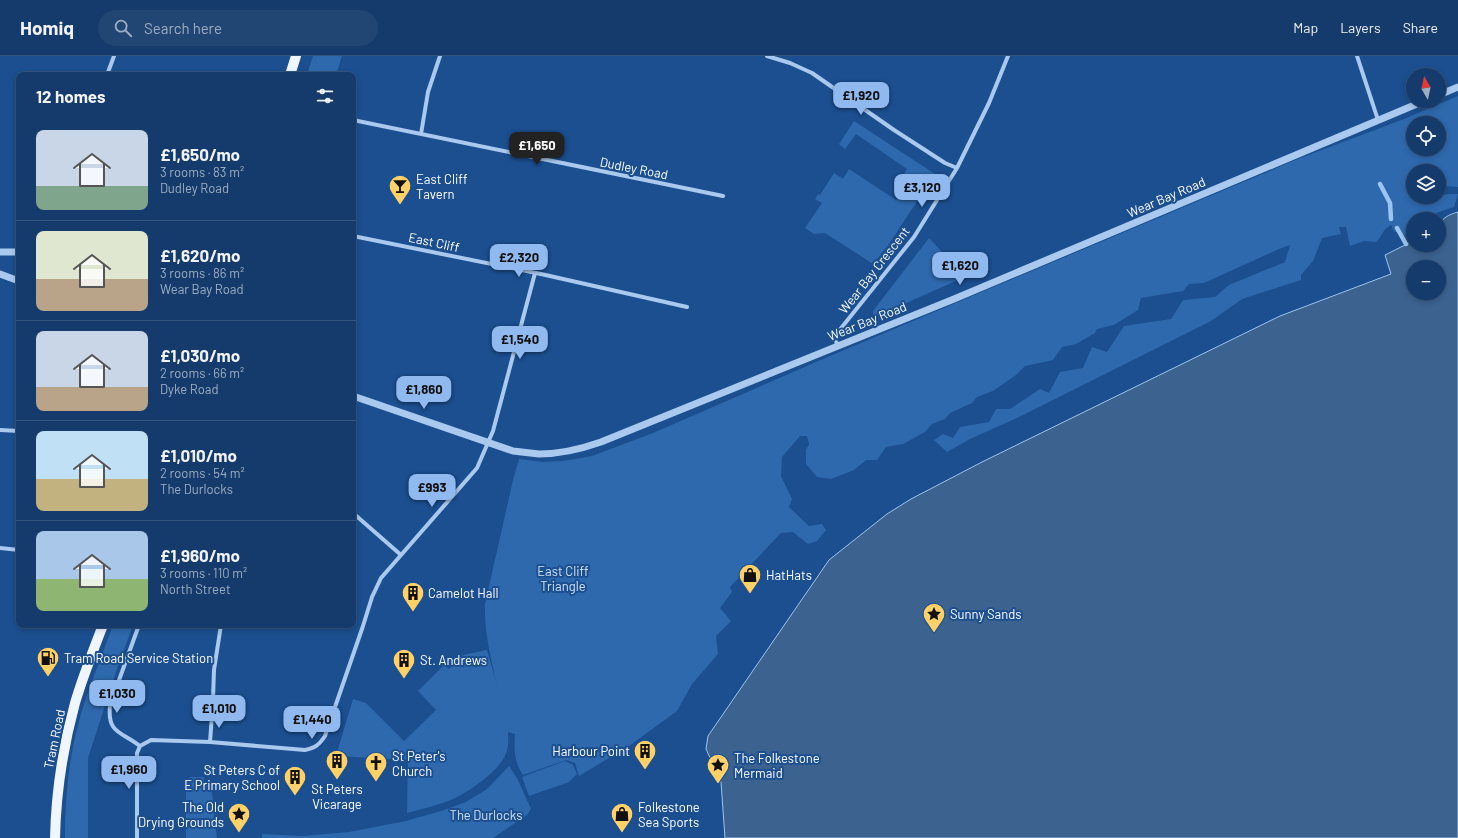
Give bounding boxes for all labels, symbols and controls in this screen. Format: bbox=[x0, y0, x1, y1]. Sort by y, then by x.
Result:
search box bbox=[98, 10, 378, 46]
text: Homiq bbox=[20, 16, 74, 39]
icon: search bbox=[112, 17, 134, 39]
text: Search here bbox=[144, 19, 222, 37]
text: Map bbox=[1293, 19, 1318, 36]
text: Layers bbox=[1340, 19, 1381, 36]
text: Share bbox=[1403, 19, 1438, 36]
north arrow bbox=[1406, 68, 1446, 108]
map controls bbox=[1406, 68, 1446, 300]
pin: £1,920 bbox=[828, 82, 894, 116]
icon: filters bbox=[314, 85, 336, 107]
text: 12 homes bbox=[36, 86, 106, 106]
text: £1,920 bbox=[842, 87, 880, 103]
button: locate bbox=[1406, 116, 1446, 156]
pin: £1,650 bbox=[504, 132, 570, 166]
text: £1,650 bbox=[518, 137, 556, 153]
text: £1,650/mo bbox=[160, 144, 240, 164]
icon: home bbox=[68, 146, 116, 194]
street label: Dudley Road bbox=[599, 154, 669, 182]
text: 3 rooms · 83 m² bbox=[160, 164, 244, 180]
button: layers bbox=[1406, 164, 1446, 204]
place label: East Cliff Tavern bbox=[416, 171, 468, 202]
bar icon: East Cliff Tavern bbox=[387, 173, 413, 206]
street label: Wear Bay Road bbox=[1124, 173, 1208, 221]
pin: £3,120 bbox=[889, 174, 955, 208]
text: £3,120 bbox=[903, 179, 941, 195]
text: Dudley Road bbox=[160, 180, 229, 196]
button: + bbox=[1406, 212, 1446, 252]
street label: Wear Bay Crescent bbox=[835, 223, 913, 317]
street label: East Cliff bbox=[407, 229, 461, 255]
pin: £2,320 bbox=[486, 244, 552, 278]
text: £1,620/mo bbox=[160, 245, 240, 265]
icon: home bbox=[68, 247, 116, 295]
text: £2,320 bbox=[499, 249, 539, 265]
pin: £1,620 bbox=[927, 252, 993, 286]
text: £1,620 bbox=[941, 257, 979, 273]
button: − bbox=[1406, 260, 1446, 300]
text: 3 rooms · 86 m² bbox=[160, 265, 244, 281]
text: Wear Bay Road bbox=[160, 281, 244, 297]
street label: Wear Bay Road bbox=[825, 298, 909, 344]
pin: £1,540 bbox=[487, 326, 553, 360]
text: £1,540 bbox=[501, 331, 539, 347]
text: £1,030/mo bbox=[160, 345, 240, 365]
icon: home bbox=[68, 347, 116, 395]
text: 2 rooms · 66 m² bbox=[160, 365, 244, 381]
pin: £1,860 bbox=[391, 376, 457, 410]
text: Dyke Road bbox=[160, 381, 218, 397]
text: £1,860 bbox=[405, 381, 443, 397]
text: £1,010/mo bbox=[160, 445, 237, 465]
icon: home bbox=[68, 447, 116, 495]
text: 2 rooms · 54 m² bbox=[160, 465, 245, 481]
pin: £993 bbox=[408, 474, 456, 508]
text: £993 bbox=[418, 479, 446, 495]
text: The Durlocks bbox=[160, 481, 233, 497]
text: £1,960/mo bbox=[160, 545, 240, 565]
icon: home bbox=[68, 547, 116, 595]
shop icon: HatHats bbox=[737, 562, 763, 595]
park label: East Cliff Triangle bbox=[537, 563, 589, 594]
text: 3 rooms · 110 m² bbox=[160, 565, 247, 581]
place label: HatHats bbox=[766, 567, 812, 583]
building icon: Camelot Hall bbox=[400, 580, 426, 613]
text: North Street bbox=[160, 581, 231, 597]
place label: Camelot Hall bbox=[428, 585, 499, 601]
place icon: Sunny Sands bbox=[921, 601, 947, 634]
place label: Sunny Sands bbox=[950, 606, 1022, 622]
fuel station icon: Tram Road Service Station bbox=[35, 645, 61, 678]
building icon: St. Andrews bbox=[391, 647, 417, 680]
place label: Tram Road Service Station bbox=[64, 650, 213, 666]
place label: St. Andrews bbox=[420, 652, 487, 668]
pin: £1,030 bbox=[84, 680, 150, 714]
text: £1,030 bbox=[98, 685, 136, 701]
pin: £1,010 bbox=[186, 695, 252, 729]
text: £1,010 bbox=[202, 700, 236, 716]
pin: £1,440 bbox=[279, 706, 345, 740]
street label: Tram Road bbox=[40, 708, 68, 770]
text: £1,440 bbox=[292, 711, 332, 727]
building icon: Harbour Point bbox=[632, 738, 658, 771]
place label: Harbour Point bbox=[552, 743, 630, 759]
building icon: St Peters Vicarage bbox=[324, 748, 350, 781]
place label: St Peter's Church bbox=[392, 748, 445, 779]
church icon: St Peter's Church bbox=[363, 750, 389, 783]
place label: The Folkestone Mermaid bbox=[734, 750, 820, 781]
place icon: The Folkestone Mermaid bbox=[705, 752, 731, 785]
pin: £1,960 bbox=[96, 756, 162, 790]
text: £1,960 bbox=[110, 761, 148, 777]
place label: St Peters C of E Primary School bbox=[184, 762, 280, 793]
building icon: St Peters C of E Primary School bbox=[282, 764, 308, 797]
place label: St Peters Vicarage bbox=[311, 781, 363, 812]
place label: The Old Drying Grounds bbox=[138, 799, 224, 830]
place label: Folkestone Sea Sports bbox=[638, 799, 700, 830]
place icon: The Old Drying Grounds bbox=[226, 801, 252, 834]
shop icon: Folkestone Sea Sports bbox=[609, 801, 635, 834]
park label: The Durlocks bbox=[450, 807, 522, 823]

